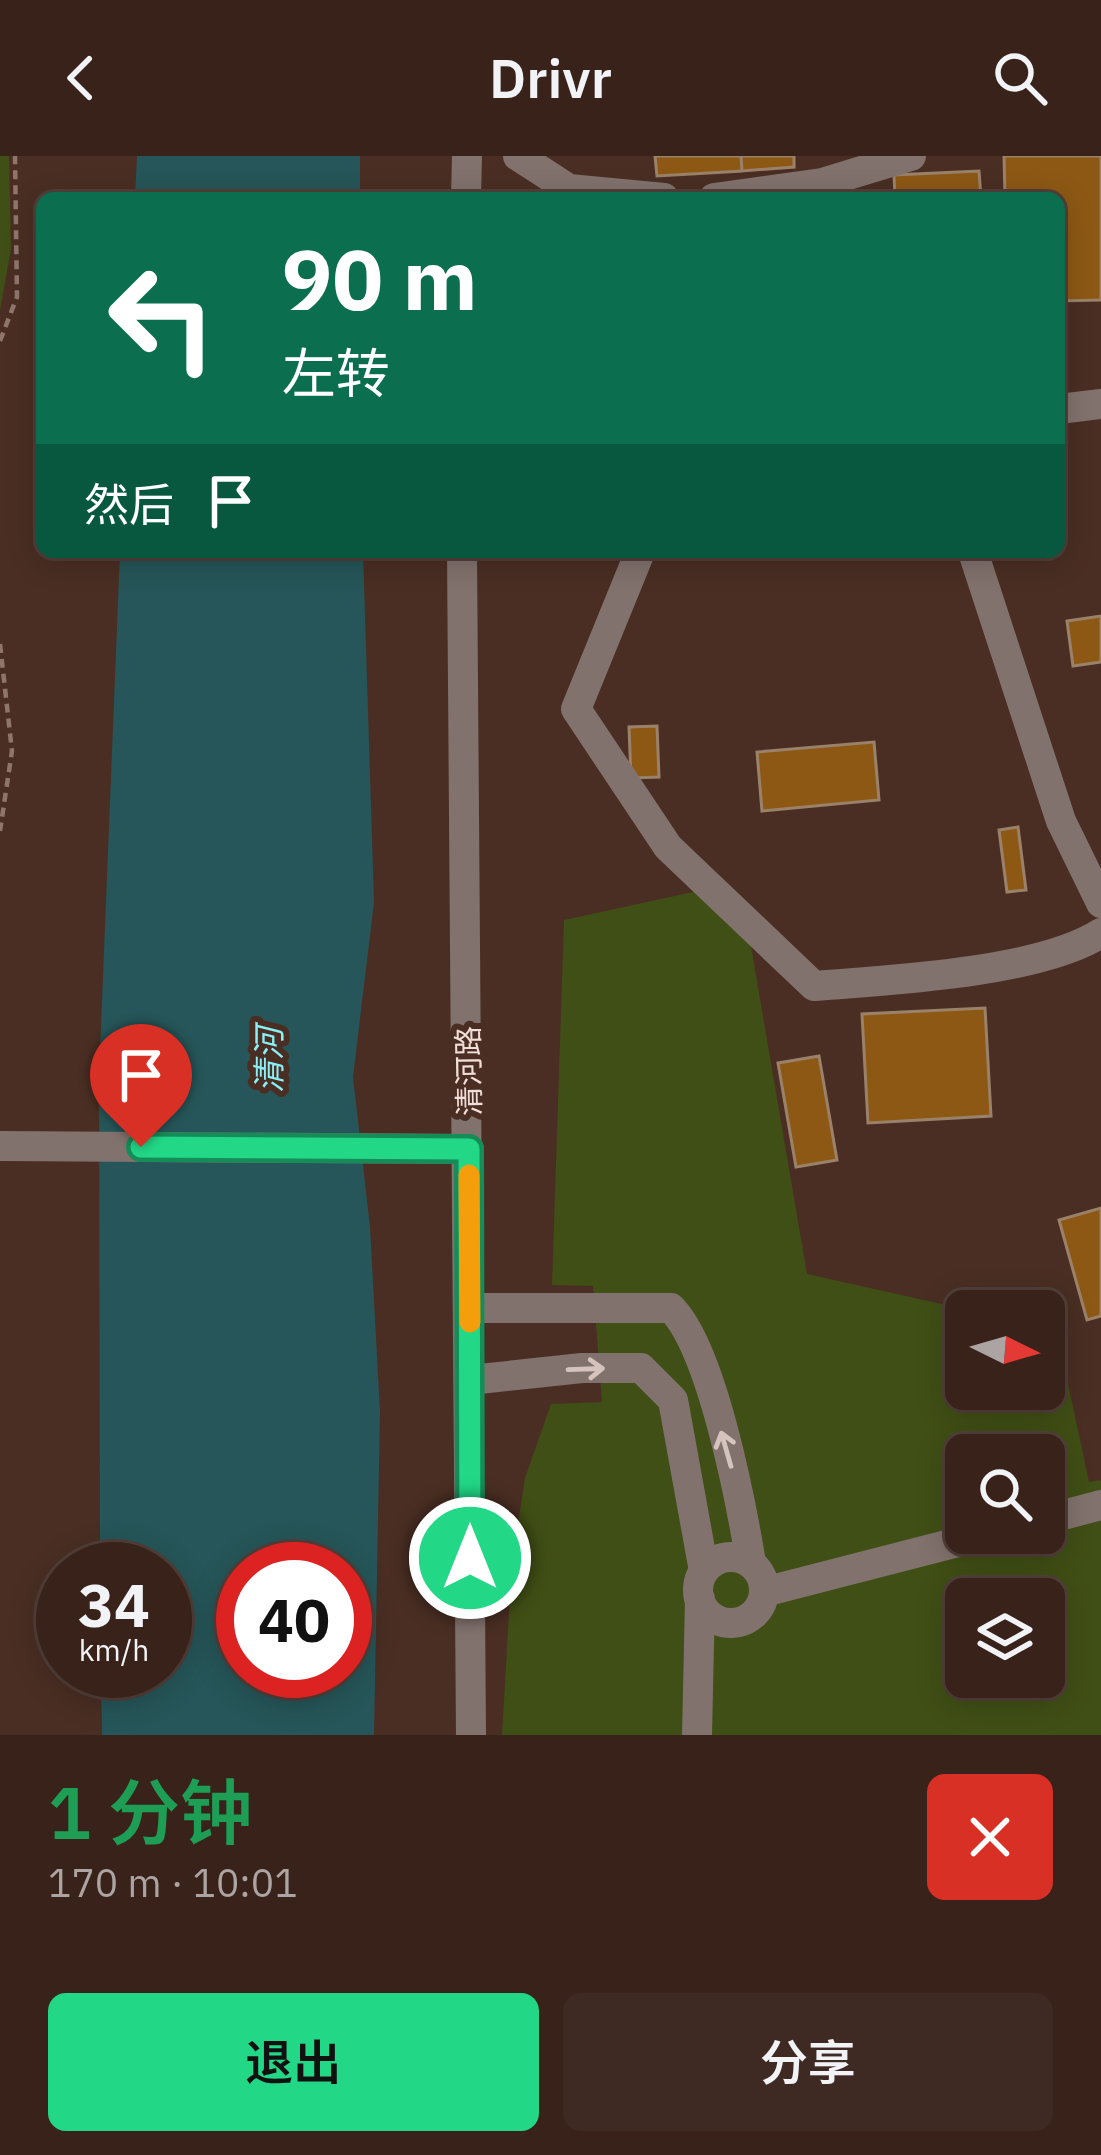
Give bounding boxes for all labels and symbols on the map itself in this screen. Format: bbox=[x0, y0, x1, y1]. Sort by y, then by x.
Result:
water label: 清河 bbox=[247, 1021, 290, 1093]
pin bbox=[90, 1024, 192, 1147]
street label: 清河路 bbox=[448, 1026, 488, 1116]
north arrow bbox=[945, 1290, 1065, 1410]
one-way arrow bbox=[566, 1357, 605, 1380]
one-way arrow bbox=[714, 1431, 736, 1469]
position arrow bbox=[407, 1495, 533, 1621]
speed limit sign: 40 bbox=[216, 1542, 372, 1698]

